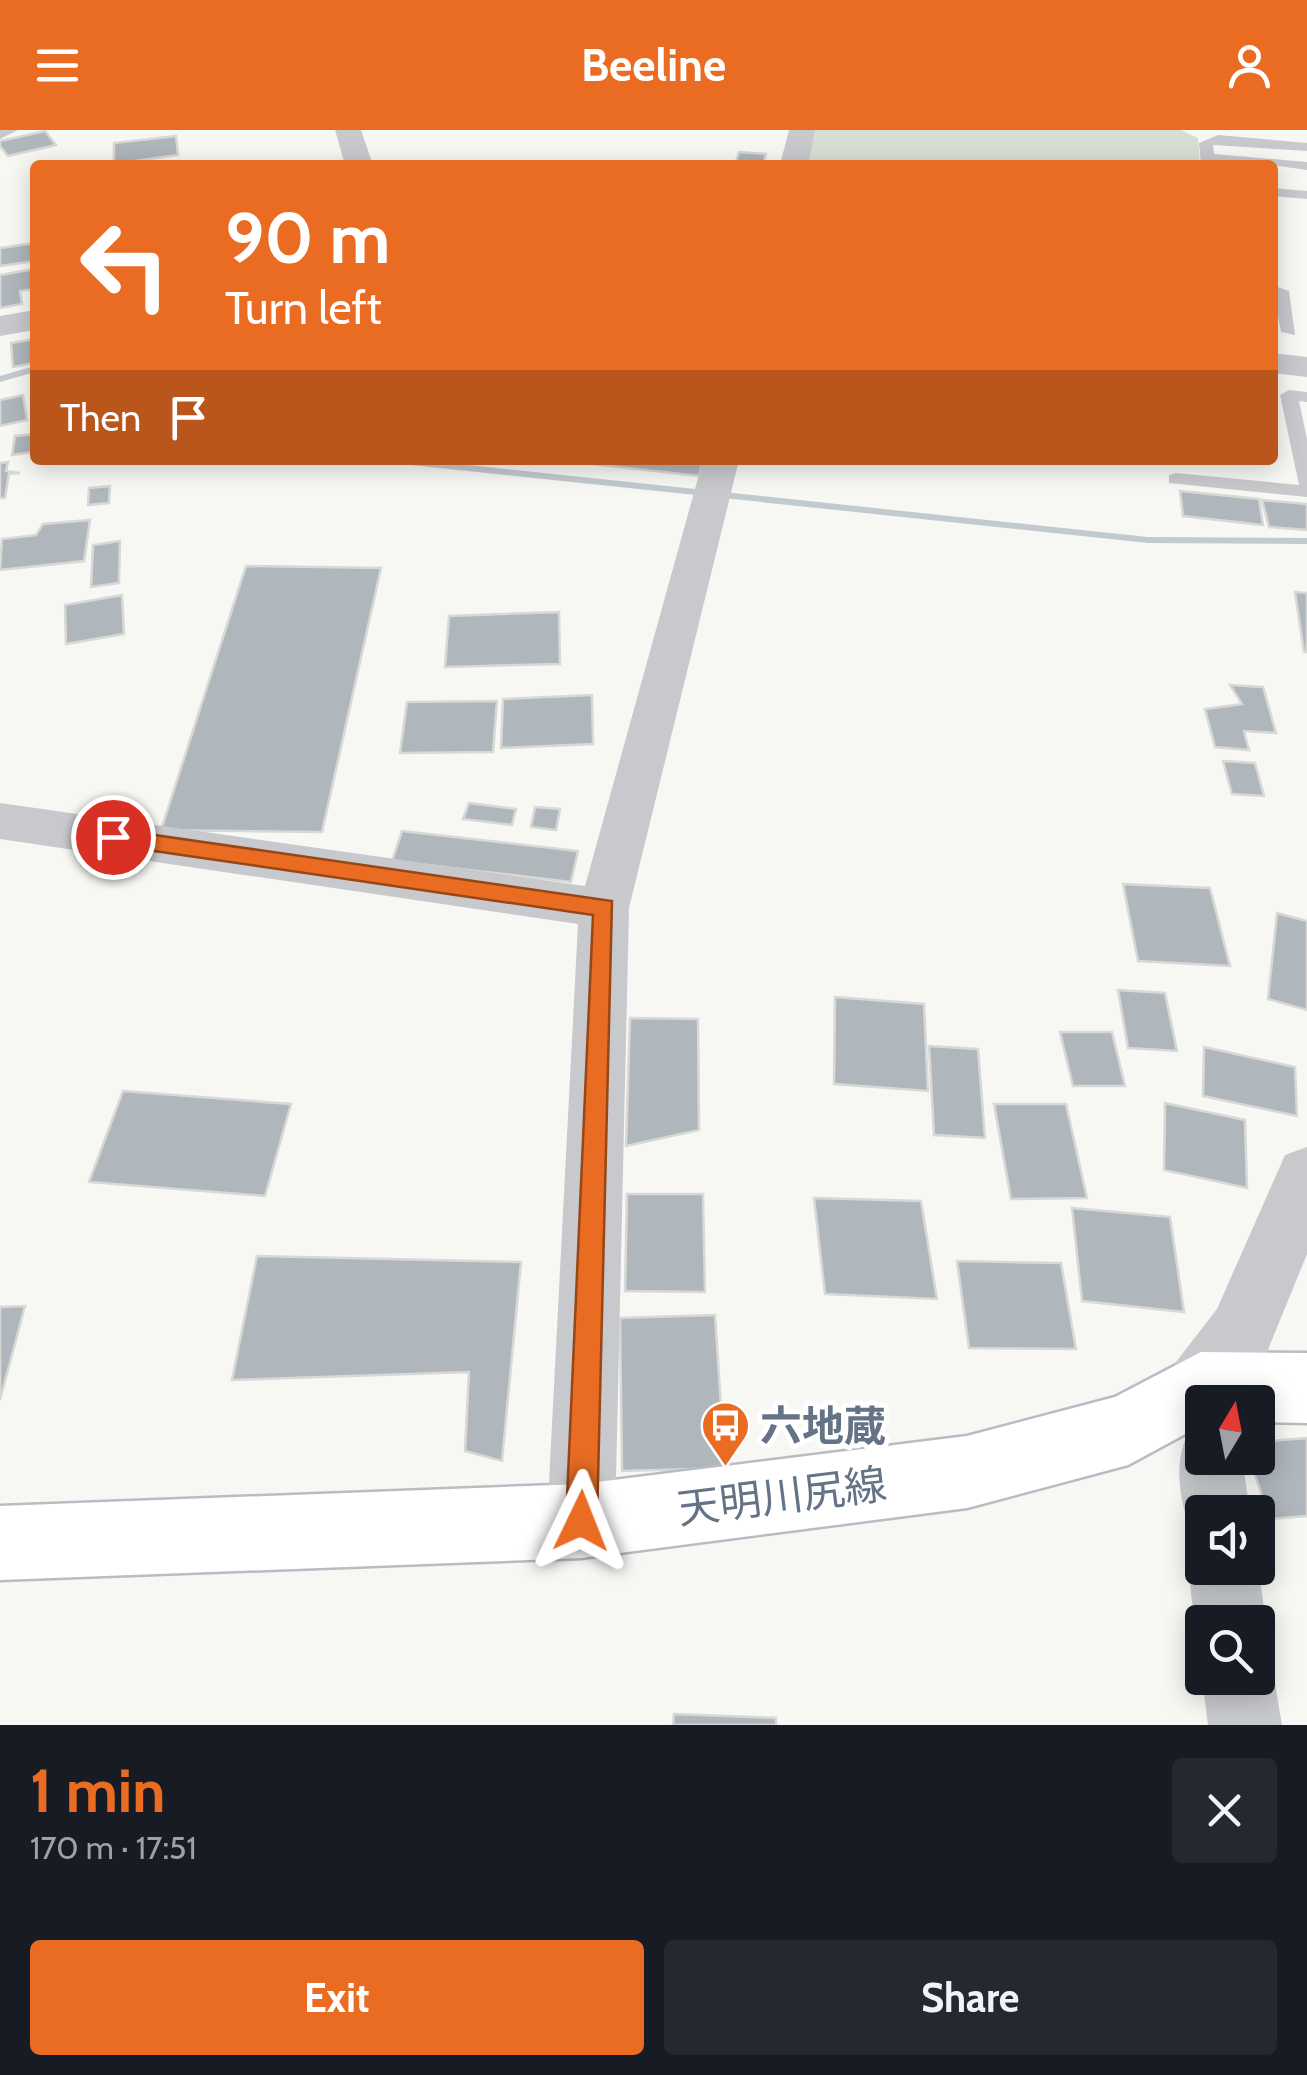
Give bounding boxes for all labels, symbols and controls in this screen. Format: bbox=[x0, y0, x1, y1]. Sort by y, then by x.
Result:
icon: menu bbox=[30, 38, 85, 93]
text: Beeline bbox=[581, 38, 726, 92]
icon: person bbox=[1222, 38, 1277, 93]
text: 90 m bbox=[225, 195, 390, 281]
icon: left bbox=[60, 200, 190, 330]
text: Turn left bbox=[225, 281, 382, 335]
icon: arrive bbox=[161, 390, 216, 445]
text: Then bbox=[60, 394, 141, 441]
pin bbox=[71, 795, 156, 880]
icon: arrive bbox=[86, 810, 141, 865]
north arrow bbox=[1185, 1385, 1275, 1475]
map controls bbox=[1185, 1385, 1275, 1695]
bus stop icon: 六地蔵 bbox=[699, 1400, 751, 1468]
place label: 六地蔵 bbox=[760, 1400, 886, 1452]
street label: 天明川尻線 bbox=[675, 1457, 889, 1535]
position arrow bbox=[529, 1469, 633, 1573]
button: sound bbox=[1185, 1495, 1275, 1585]
button: search bbox=[1185, 1605, 1275, 1695]
text: 1 min bbox=[30, 1754, 165, 1827]
button: close bbox=[1172, 1758, 1277, 1863]
text: 170 m · 17:51 bbox=[30, 1828, 197, 1867]
button: Exit bbox=[30, 1940, 644, 2055]
button: Share bbox=[664, 1940, 1277, 2055]

